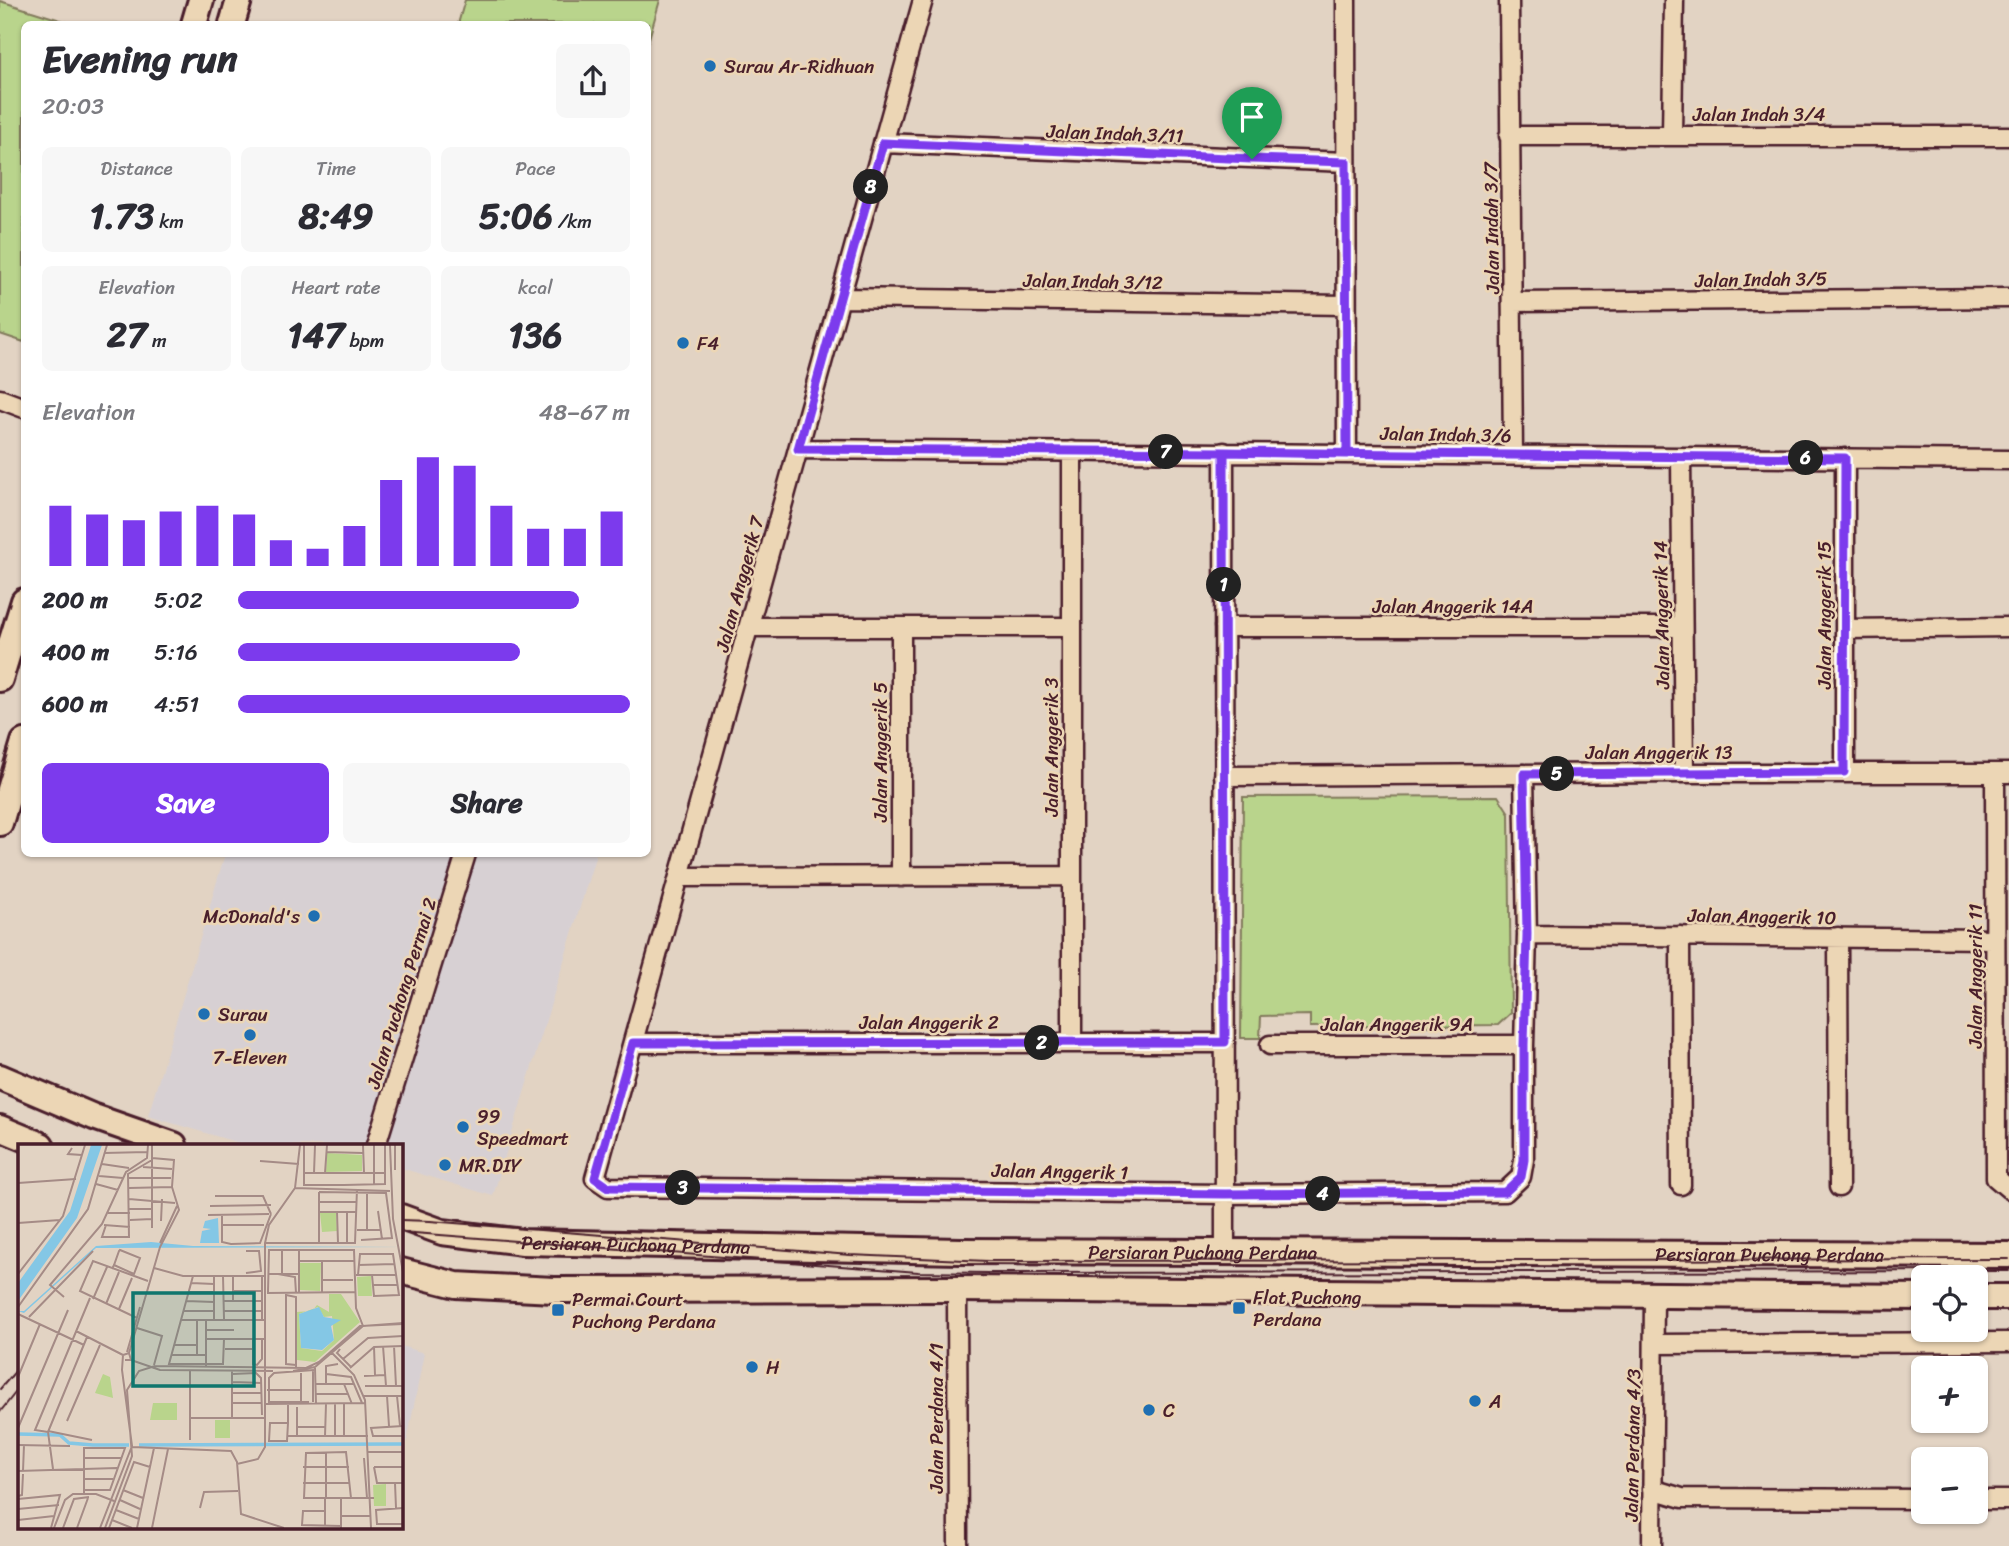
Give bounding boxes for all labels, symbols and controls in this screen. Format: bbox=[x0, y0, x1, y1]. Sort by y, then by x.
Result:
text: Evening run bbox=[42, 26, 238, 93]
button: share bbox=[556, 44, 630, 118]
place label: Surau Ar-Ridhuan bbox=[724, 50, 874, 83]
marker: Surau Ar-Ridhuan bbox=[702, 58, 718, 74]
text: 20:03 bbox=[42, 86, 104, 127]
pin bbox=[1222, 87, 1282, 159]
icon: arrive bbox=[1233, 98, 1271, 136]
street label: Jalan Indah 3/4 bbox=[1692, 98, 1825, 131]
street label: Jalan Indah 3/11 bbox=[1045, 115, 1184, 152]
text: Distance bbox=[101, 152, 173, 185]
text: Time bbox=[316, 152, 356, 185]
text: Pace bbox=[515, 152, 555, 185]
street label: Jalan Indah 3/7 bbox=[1474, 161, 1509, 295]
pin: 8 bbox=[854, 170, 888, 204]
text: 8 bbox=[865, 170, 876, 203]
text: 1.73 bbox=[89, 185, 154, 247]
text: 8:49 bbox=[298, 185, 374, 247]
text: 5:06 bbox=[479, 185, 553, 247]
text: km bbox=[154, 205, 184, 238]
text: /km bbox=[553, 205, 592, 238]
street label: Jalan Indah 3/5 bbox=[1694, 262, 1828, 297]
street label: Jalan Indah 3/12 bbox=[1022, 264, 1163, 299]
text: Elevation bbox=[98, 271, 175, 304]
text: Heart rate bbox=[291, 271, 381, 304]
text: kcal bbox=[518, 271, 553, 304]
text: 27 bbox=[107, 304, 147, 366]
text: 147 bbox=[288, 304, 344, 366]
text: 136 bbox=[508, 304, 562, 366]
text: m bbox=[147, 324, 167, 357]
text: bpm bbox=[344, 324, 384, 357]
place label: F4 bbox=[697, 327, 719, 360]
marker: F4 bbox=[675, 335, 691, 351]
text: Elevation bbox=[42, 392, 135, 433]
text: 48–67 m bbox=[539, 392, 630, 433]
street label: Jalan Indah 3/6 bbox=[1379, 417, 1512, 452]
pin: 7 bbox=[1148, 434, 1184, 470]
text: 7 bbox=[1160, 435, 1171, 468]
pin: 6 bbox=[1788, 440, 1824, 476]
text: 6 bbox=[1800, 441, 1811, 474]
street label: Jalan Anggerik 7 bbox=[705, 512, 774, 657]
street label: Jalan Anggerik 14 bbox=[1644, 540, 1679, 690]
street label: Jalan Anggerik 15 bbox=[1808, 541, 1841, 690]
pin: 1 bbox=[1206, 568, 1242, 602]
text: 1 bbox=[1219, 568, 1228, 601]
text: 200 m bbox=[42, 580, 108, 621]
text: 5:02 bbox=[154, 580, 203, 621]
street label: Jalan Anggerik 14A bbox=[1372, 590, 1533, 623]
text: 400 m bbox=[42, 632, 109, 673]
text: 5:16 bbox=[154, 632, 198, 673]
street label: Jalan Anggerik 3 bbox=[1035, 677, 1068, 817]
street label: Jalan Anggerik 5 bbox=[864, 682, 897, 823]
text: 600 m bbox=[42, 684, 108, 725]
text: 4:51 bbox=[154, 684, 199, 725]
street label: Jalan Anggerik 13 bbox=[1585, 736, 1733, 769]
pin: 5 bbox=[1540, 756, 1574, 792]
text: 5 bbox=[1551, 757, 1562, 790]
button: Save bbox=[42, 763, 329, 843]
button: Share bbox=[343, 763, 630, 843]
street label: Jalan Puchong Permai 2 bbox=[356, 894, 446, 1094]
street label: Jalan Anggerik 10 bbox=[1686, 899, 1837, 934]
place label: McDonald's bbox=[203, 900, 300, 933]
street label: Jalan Anggerik 11 bbox=[1959, 904, 1992, 1049]
marker: McDonald's bbox=[306, 908, 322, 924]
place label: Surau bbox=[218, 998, 268, 1031]
marker: Surau bbox=[196, 1006, 212, 1022]
street label: Jalan Anggerik 2 bbox=[858, 1006, 999, 1039]
street label: Jalan Anggerik 9A bbox=[1320, 1008, 1473, 1041]
pin: 2 bbox=[1024, 1026, 1060, 1060]
text: 2 bbox=[1036, 1026, 1047, 1059]
marker: 7-Eleven bbox=[242, 1027, 258, 1043]
place label: 7-Eleven bbox=[213, 1041, 287, 1074]
place label: 99 Speedmart bbox=[477, 1100, 569, 1155]
marker: 99 Speedmart bbox=[455, 1119, 471, 1135]
inset map bbox=[18, 1144, 402, 1528]
place label: MR.DIY bbox=[459, 1149, 523, 1182]
street label: Jalan Anggerik 1 bbox=[990, 1154, 1129, 1189]
marker: MR.DIY bbox=[437, 1157, 453, 1173]
pin: 3 bbox=[666, 1170, 700, 1206]
text: 3 bbox=[677, 1171, 688, 1204]
pin: 4 bbox=[1306, 1176, 1340, 1212]
text: 4 bbox=[1317, 1177, 1328, 1210]
street label: Persiaran Puchong Perdana bbox=[521, 1226, 751, 1264]
street label: Persiaran Puchong Perdana bbox=[1088, 1235, 1318, 1269]
street label: Persiaran Puchong Perdana bbox=[1655, 1238, 1885, 1272]
map controls bbox=[1911, 1265, 1988, 1524]
button: locate bbox=[1911, 1265, 1988, 1342]
place label: Flat Puchong Perdana bbox=[1253, 1281, 1362, 1336]
place label: Permai Court Puchong Perdana bbox=[572, 1283, 716, 1338]
marker: Flat Puchong Perdana bbox=[1231, 1300, 1247, 1316]
marker: Permai Court Puchong Perdana bbox=[550, 1302, 566, 1318]
street label: Jalan Perdana 4/1 bbox=[920, 1343, 953, 1494]
place label: H bbox=[766, 1351, 780, 1384]
button: + bbox=[1911, 1356, 1988, 1433]
marker: H bbox=[744, 1359, 760, 1375]
street label: Jalan Perdana 4/3 bbox=[1615, 1368, 1650, 1523]
place label: A bbox=[1488, 1385, 1501, 1418]
marker: A bbox=[1467, 1393, 1483, 1409]
place label: C bbox=[1163, 1394, 1175, 1427]
marker: C bbox=[1141, 1402, 1157, 1418]
button: − bbox=[1911, 1447, 1988, 1524]

